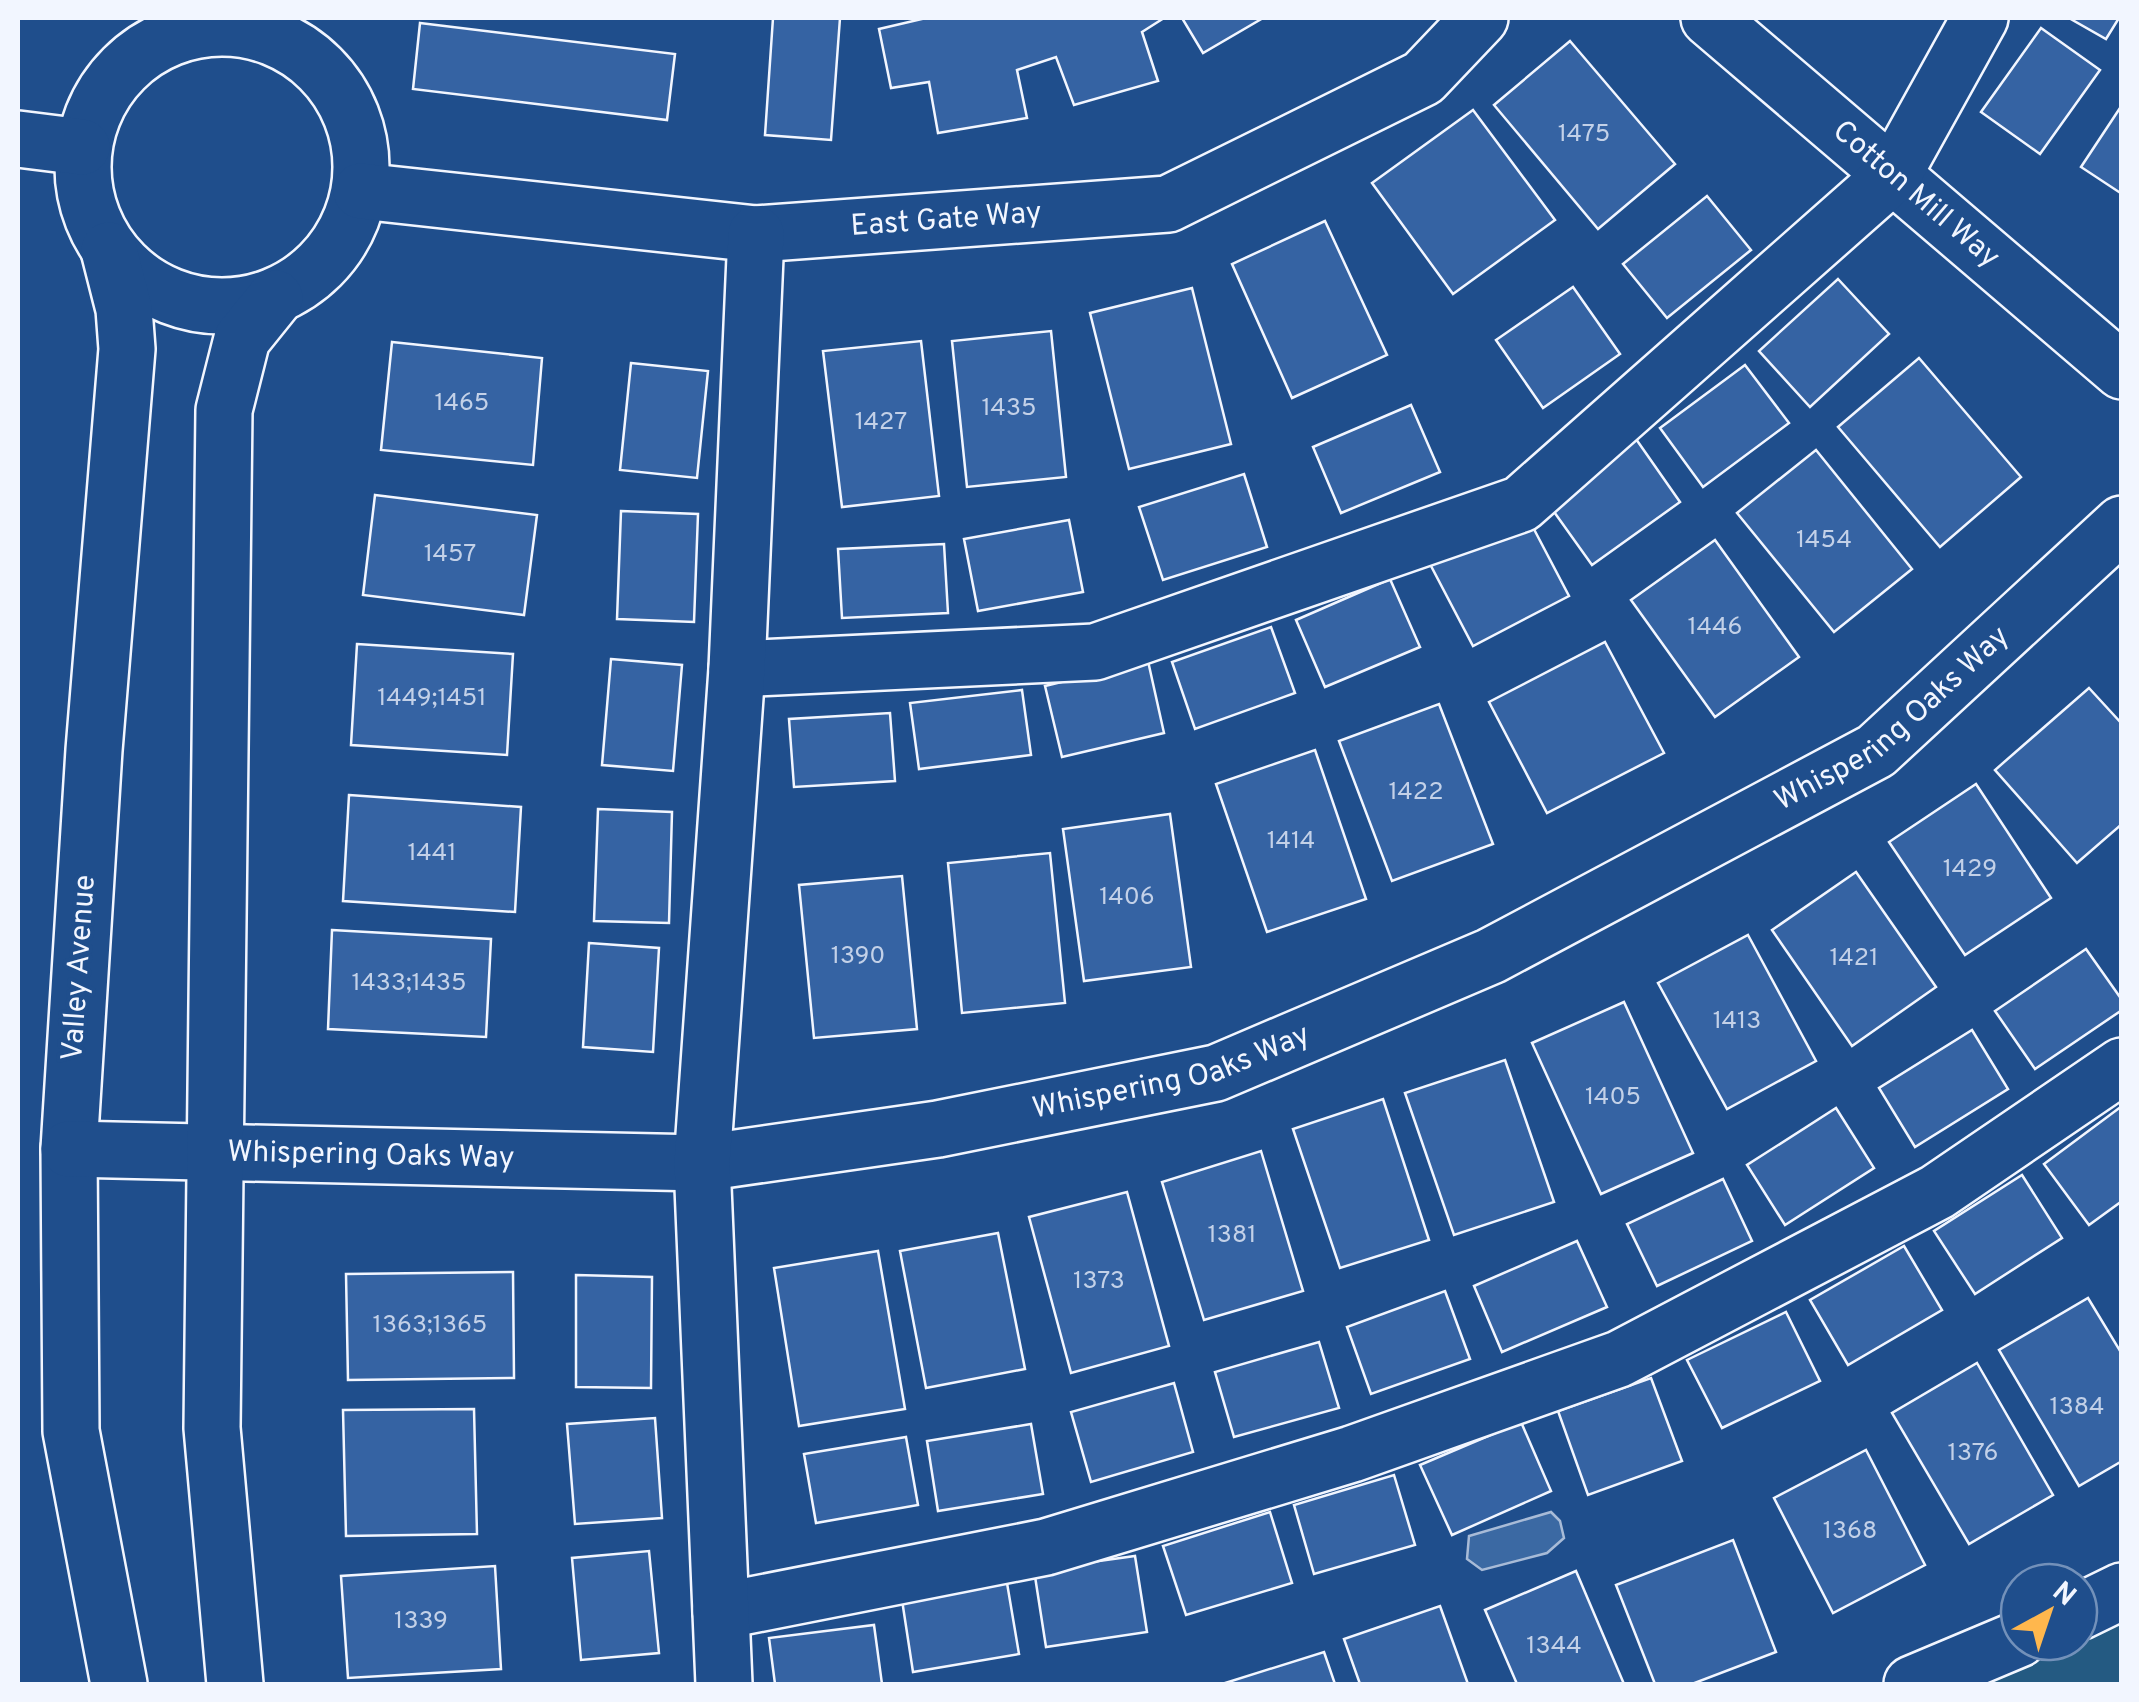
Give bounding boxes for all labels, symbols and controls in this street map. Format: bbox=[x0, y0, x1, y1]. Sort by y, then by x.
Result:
street label: Cotton Mill Way bbox=[1824, 113, 2007, 277]
house number: 1475 bbox=[1558, 119, 1610, 151]
street label: East Gate Way bbox=[849, 195, 1043, 246]
house number: 1465 bbox=[435, 388, 489, 420]
house number: 1435 bbox=[982, 393, 1036, 425]
house number: 1427 bbox=[855, 407, 907, 439]
house number: 1454 bbox=[1796, 525, 1852, 557]
house number: 1457 bbox=[424, 539, 476, 571]
house number: 1446 bbox=[1688, 612, 1742, 644]
street label: Whispering Oaks Way bbox=[1769, 618, 2017, 820]
house number: 1449;1451 bbox=[377, 683, 487, 715]
house number: 1422 bbox=[1389, 777, 1443, 809]
house number: 1414 bbox=[1267, 826, 1315, 858]
house number: 1441 bbox=[407, 838, 457, 870]
house number: 1429 bbox=[1943, 854, 1997, 886]
street label: Valley Avenue bbox=[55, 874, 105, 1062]
house number: 1406 bbox=[1099, 882, 1155, 914]
house number: 1390 bbox=[831, 941, 885, 973]
house number: 1421 bbox=[1830, 943, 1878, 975]
house number: 1433;1435 bbox=[351, 968, 467, 1000]
house number: 1413 bbox=[1713, 1006, 1761, 1038]
street label: Whispering Oaks Way bbox=[1029, 1017, 1316, 1128]
house number: 1405 bbox=[1585, 1082, 1641, 1114]
street label: Whispering Oaks Way bbox=[227, 1134, 515, 1177]
house number: 1381 bbox=[1208, 1220, 1256, 1252]
house number: 1373 bbox=[1073, 1266, 1125, 1298]
house number: 1363;1365 bbox=[373, 1310, 487, 1342]
house number: 1384 bbox=[2049, 1392, 2105, 1424]
house number: 1376 bbox=[1948, 1438, 1998, 1470]
house number: 1368 bbox=[1823, 1516, 1877, 1548]
north arrow bbox=[1999, 1562, 2099, 1662]
text: N bbox=[2044, 1575, 2082, 1615]
house number: 1339 bbox=[394, 1606, 448, 1638]
house number: 1344 bbox=[1526, 1631, 1582, 1663]

